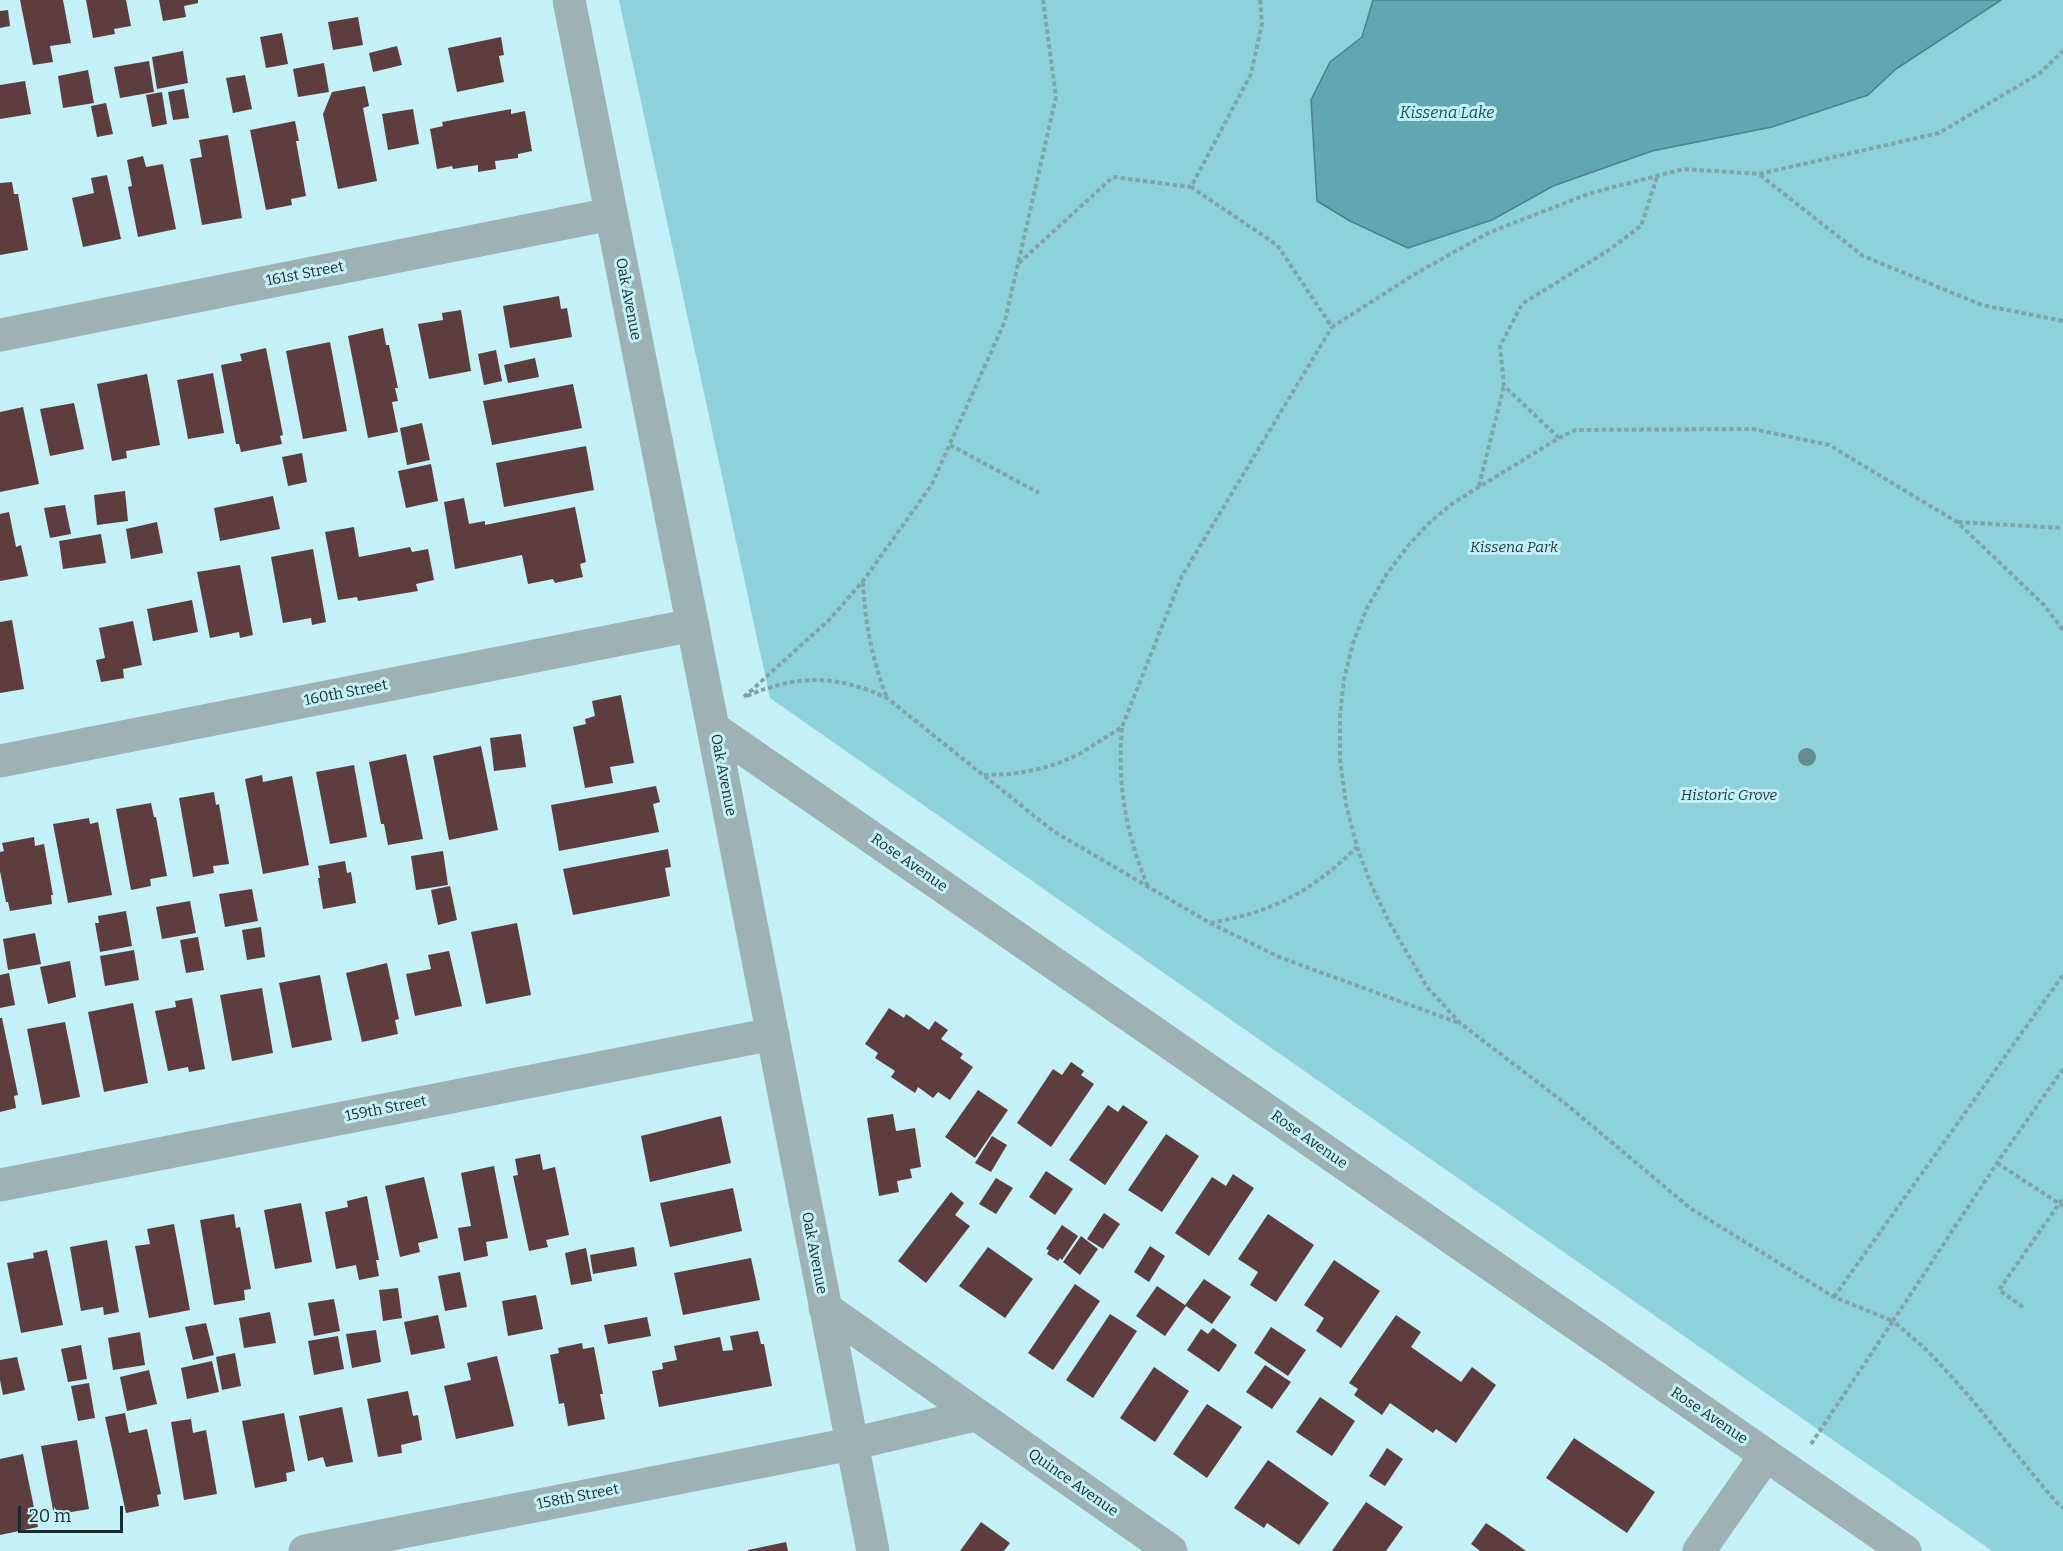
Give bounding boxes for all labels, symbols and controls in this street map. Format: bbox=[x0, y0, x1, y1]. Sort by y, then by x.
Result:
water label: Kissena Lake bbox=[1400, 104, 1494, 124]
street label: Oak Avenue bbox=[611, 256, 645, 342]
street label: 161st Street bbox=[265, 258, 345, 290]
park label: Kissena Park bbox=[1470, 539, 1558, 557]
street label: 160th Street bbox=[303, 676, 389, 710]
street label: Oak Avenue bbox=[706, 732, 740, 818]
park label: Historic Grove bbox=[1681, 787, 1777, 805]
street label: Rose Avenue bbox=[867, 830, 951, 896]
street label: 159th Street bbox=[344, 1092, 428, 1126]
street label: Rose Avenue bbox=[1267, 1107, 1351, 1173]
street label: Oak Avenue bbox=[797, 1210, 831, 1296]
street label: Rose Avenue bbox=[1667, 1384, 1751, 1448]
street label: Quince Avenue bbox=[1025, 1445, 1121, 1521]
street label: 158th Street bbox=[536, 1480, 620, 1514]
scale bar bbox=[21, 1494, 126, 1532]
text: 20 m bbox=[29, 1505, 71, 1527]

